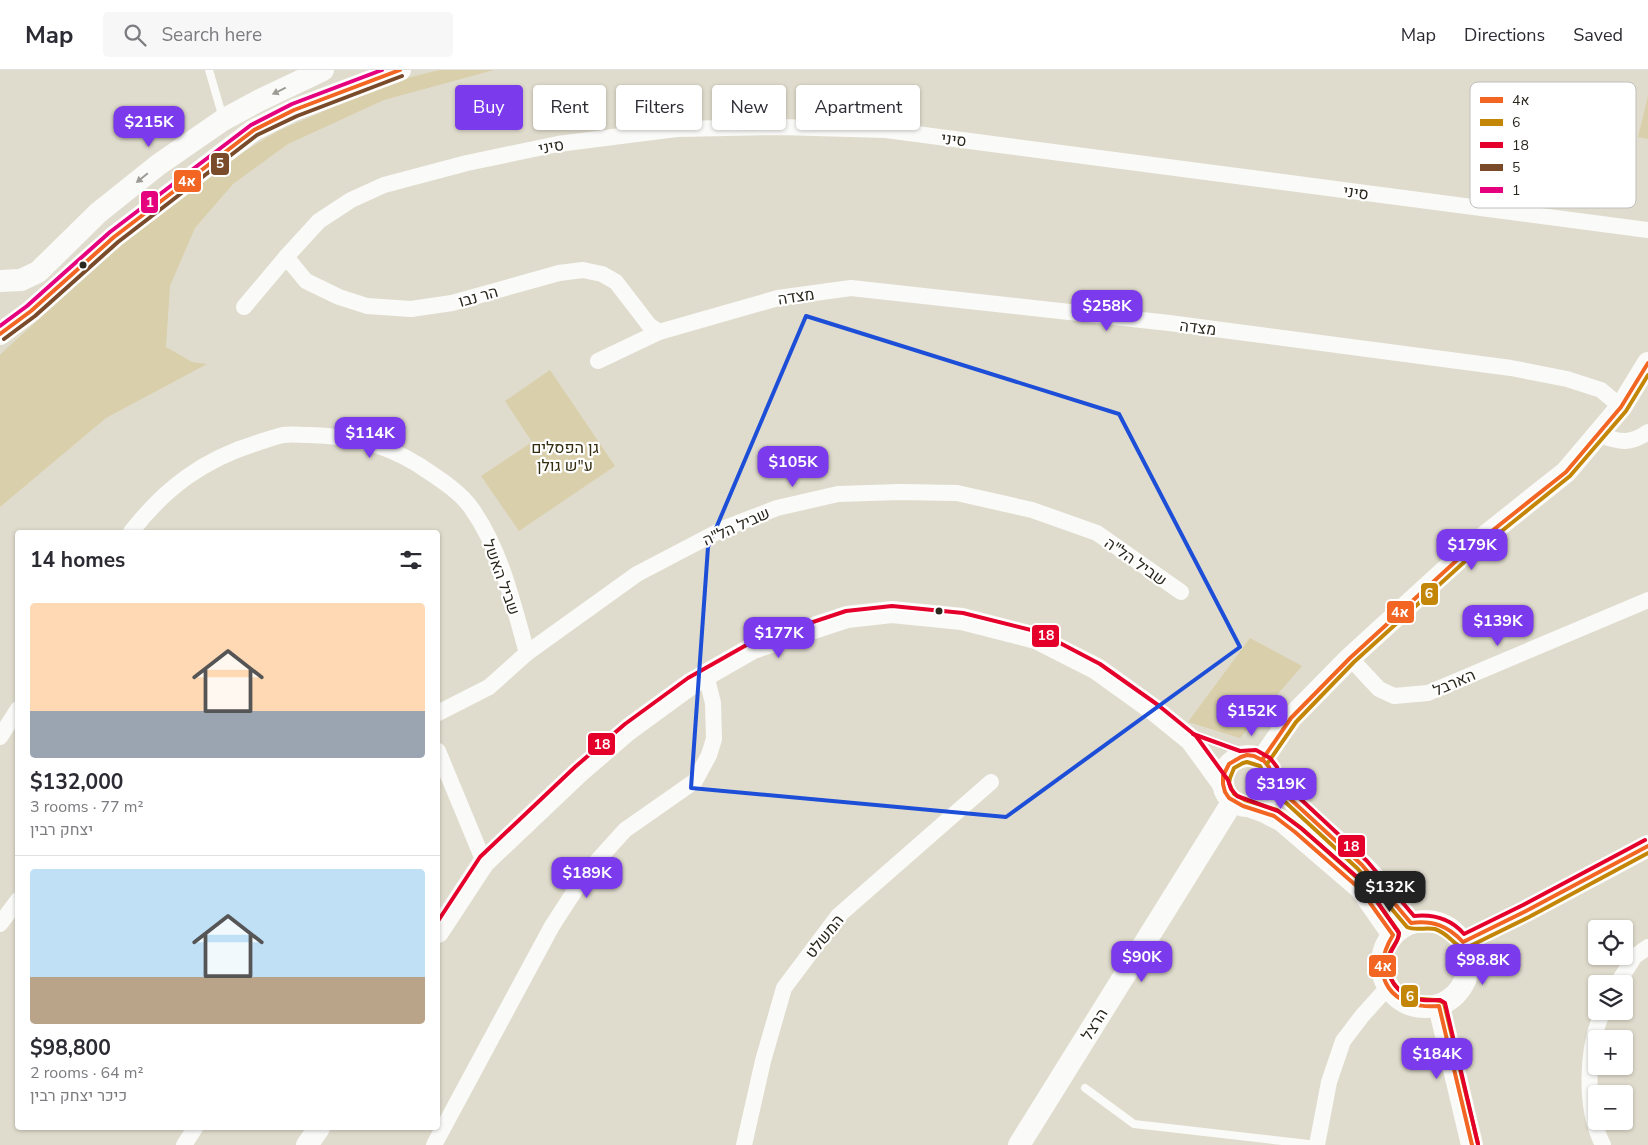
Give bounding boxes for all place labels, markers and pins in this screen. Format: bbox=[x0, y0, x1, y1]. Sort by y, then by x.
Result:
pin: $215K bbox=[114, 106, 184, 148]
unlabelled marker bbox=[78, 260, 88, 270]
pin: $258K bbox=[1072, 290, 1142, 332]
pin: $114K bbox=[335, 416, 405, 459]
pin: $105K bbox=[758, 446, 828, 488]
pin: $179K bbox=[1437, 528, 1507, 571]
pin: $139K bbox=[1463, 604, 1533, 647]
unlabelled marker bbox=[934, 606, 944, 616]
pin: $177K bbox=[744, 616, 814, 659]
pin: $152K bbox=[1217, 694, 1287, 737]
pin: $319K bbox=[1246, 768, 1316, 810]
pin: $189K bbox=[552, 856, 622, 899]
pin: $132K bbox=[1355, 870, 1425, 913]
pin: $90K bbox=[1112, 940, 1172, 983]
pin: $98.8K bbox=[1442, 944, 1524, 986]
pin: $184K bbox=[1402, 1038, 1472, 1080]

